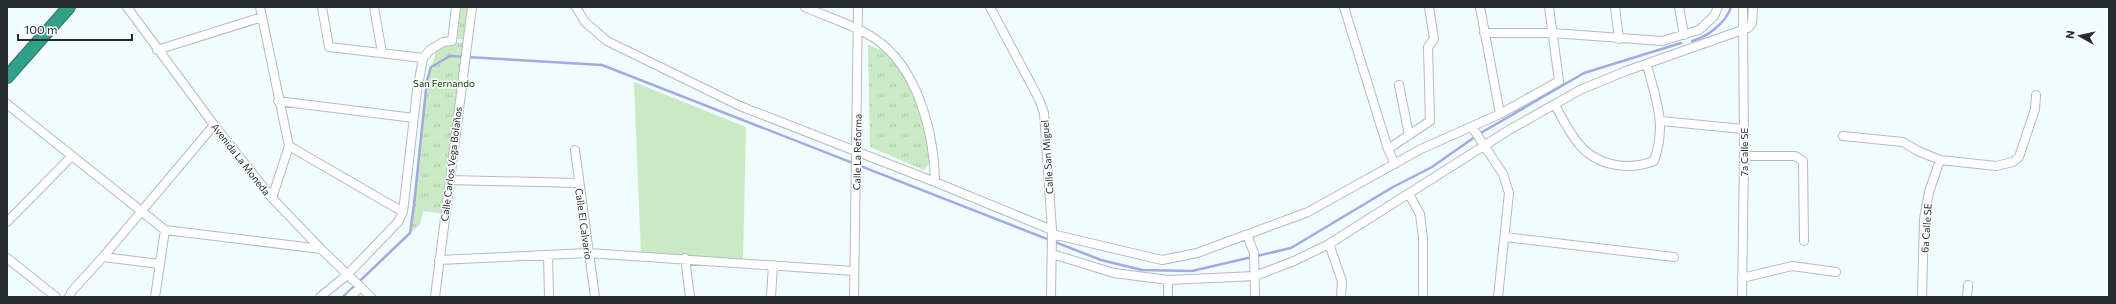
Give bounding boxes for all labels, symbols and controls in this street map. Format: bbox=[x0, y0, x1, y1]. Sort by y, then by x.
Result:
scale bar bbox=[18, 16, 132, 42]
north arrow bbox=[2060, 16, 2100, 56]
text: 100 m bbox=[24, 22, 58, 36]
text: N bbox=[2063, 30, 2077, 40]
park label: San Fernando bbox=[413, 77, 475, 89]
street label: Calle Carlos Vega Bolaños bbox=[438, 105, 464, 222]
street label: Calle La Reforma bbox=[850, 114, 864, 190]
street label: Avenida La Moneda bbox=[209, 120, 273, 198]
street label: Calle San Miguel bbox=[1038, 120, 1056, 194]
street label: 7a Calle SE bbox=[1738, 128, 1750, 176]
street label: Calle El Calvario bbox=[573, 187, 595, 261]
street label: 6a Calle SE bbox=[1918, 203, 1934, 253]

